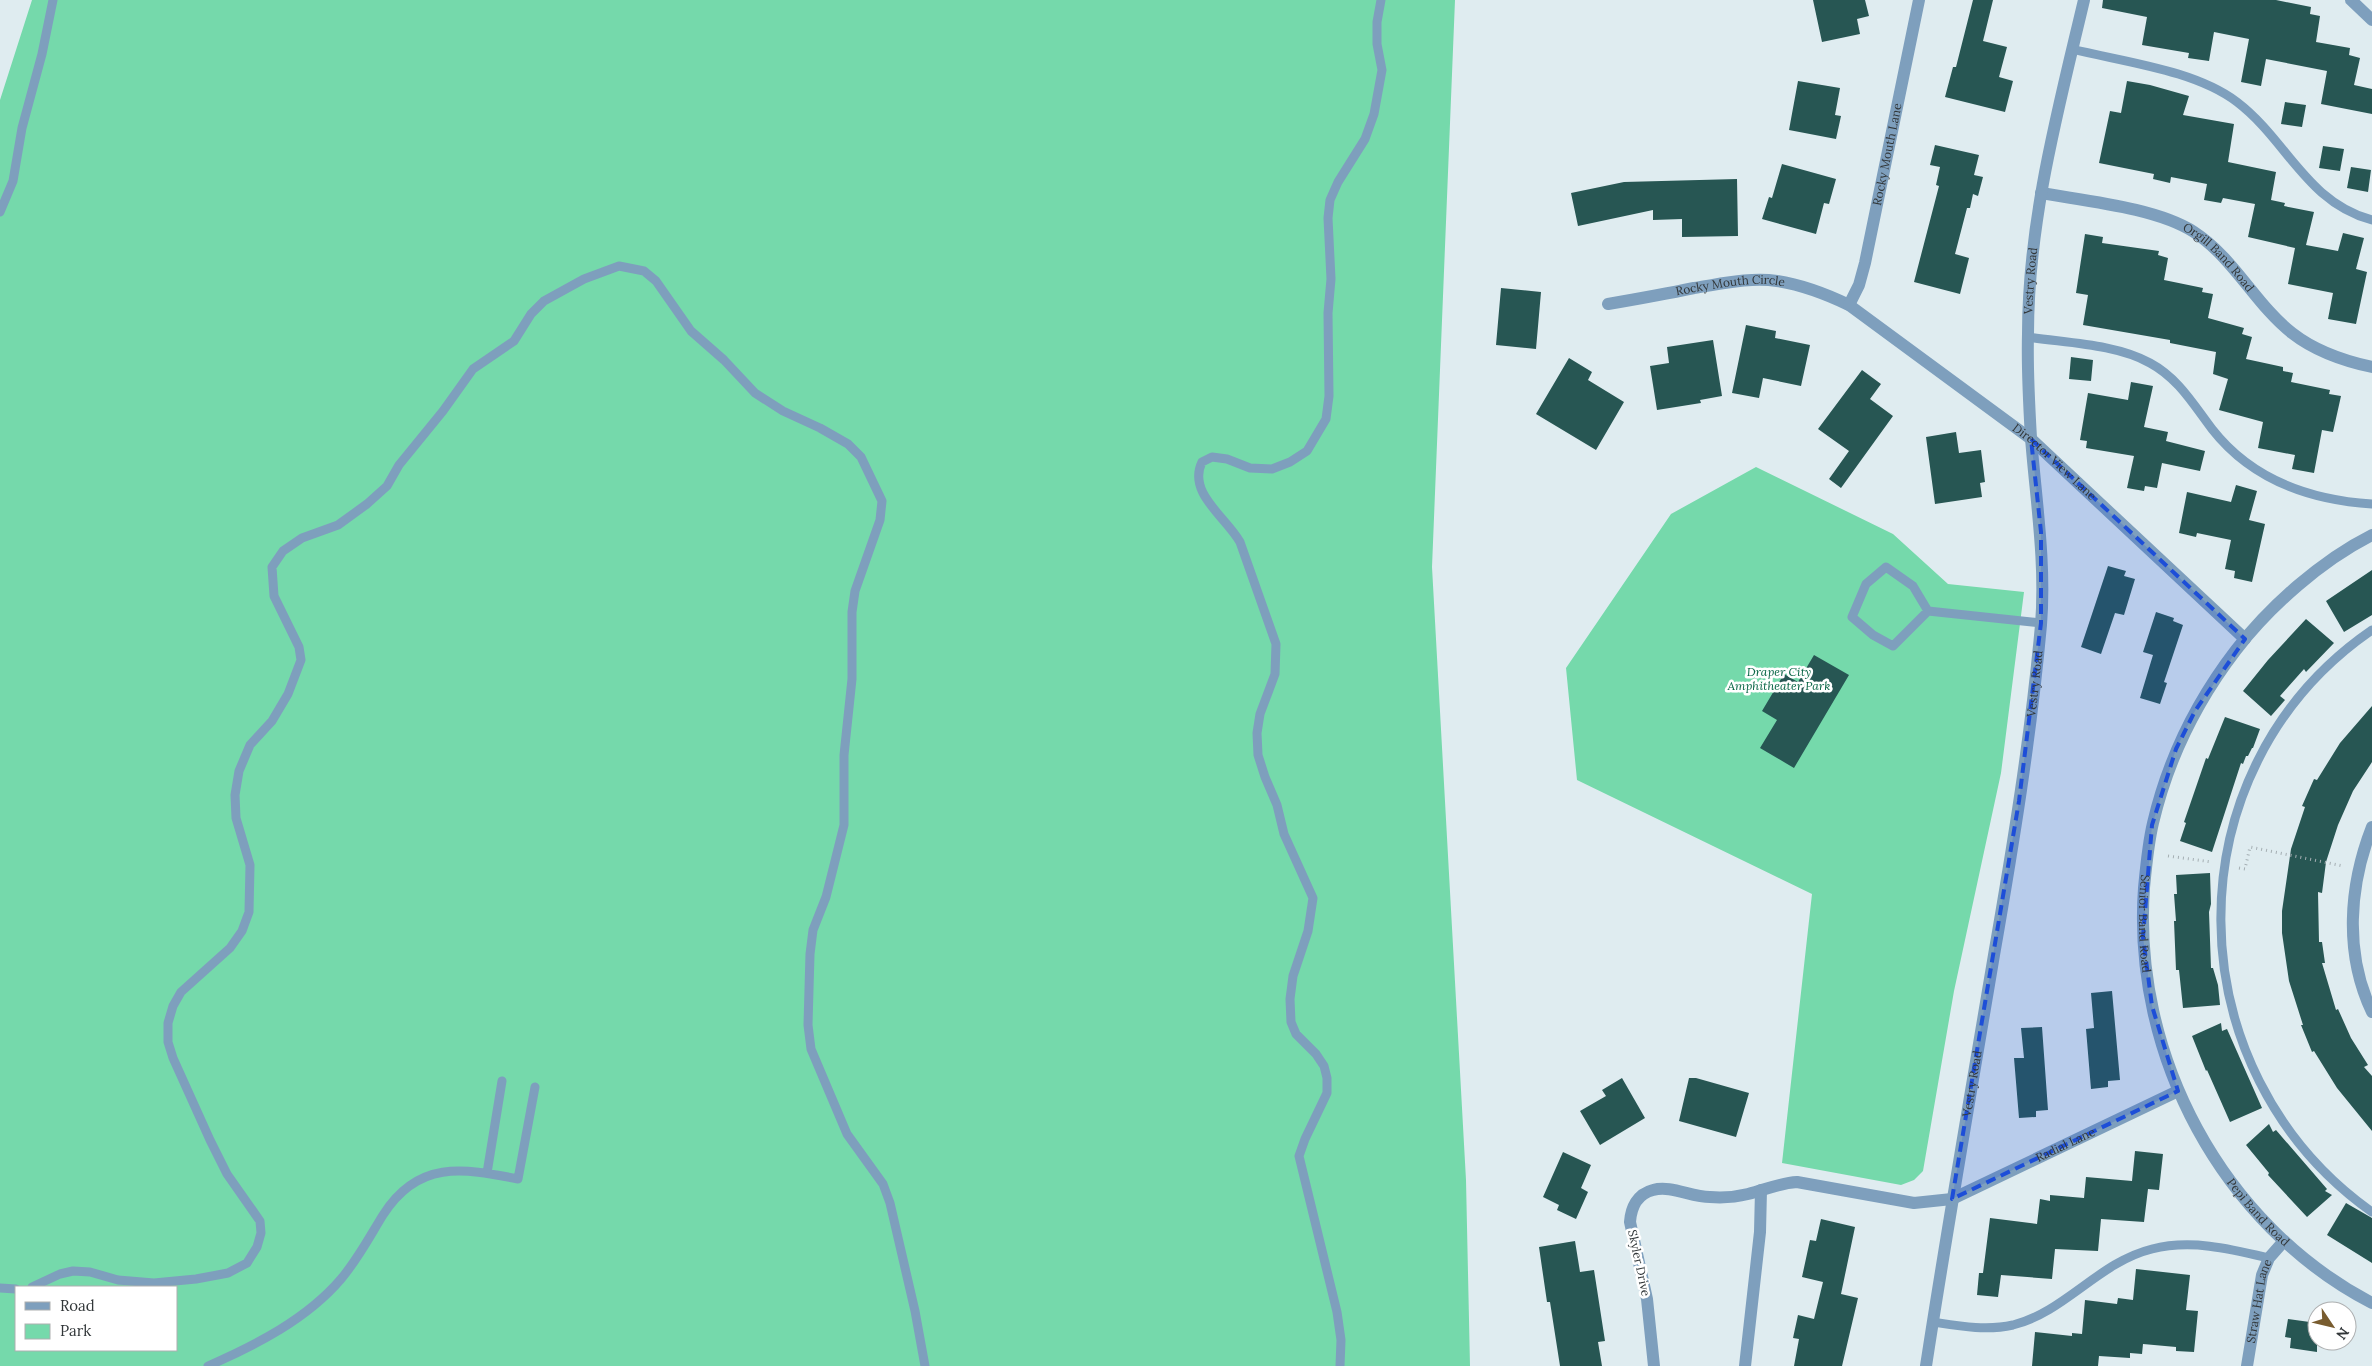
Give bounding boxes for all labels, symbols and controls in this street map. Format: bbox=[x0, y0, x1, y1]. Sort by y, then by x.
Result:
street label: Rocky Mouth Lane bbox=[1869, 101, 1905, 207]
street label: Orgill Band Road bbox=[2181, 219, 2258, 295]
street label: Vestry Road bbox=[2020, 246, 2040, 315]
street label: Rocky Mouth Circle bbox=[1674, 272, 1787, 299]
street label: Director View Lane bbox=[2010, 420, 2100, 504]
street label: Vestry Road bbox=[2023, 650, 2046, 719]
park label: Draper City Amphitheater Park bbox=[1727, 664, 1831, 693]
street label: Senior Band Road bbox=[2136, 874, 2154, 974]
street label: Vestry Road bbox=[1959, 1049, 1985, 1119]
street label: Radial Lane bbox=[2033, 1124, 2098, 1165]
street label: Pepi Band Road bbox=[2224, 1175, 2293, 1249]
street label: Skyler Drive bbox=[1625, 1228, 1654, 1298]
street label: Straw Hat Lane bbox=[2243, 1256, 2275, 1344]
legend bbox=[15, 1286, 178, 1351]
text: Road bbox=[60, 1296, 95, 1315]
north arrow bbox=[2307, 1301, 2357, 1351]
text: Park bbox=[60, 1321, 91, 1340]
text: N bbox=[2332, 1324, 2353, 1343]

